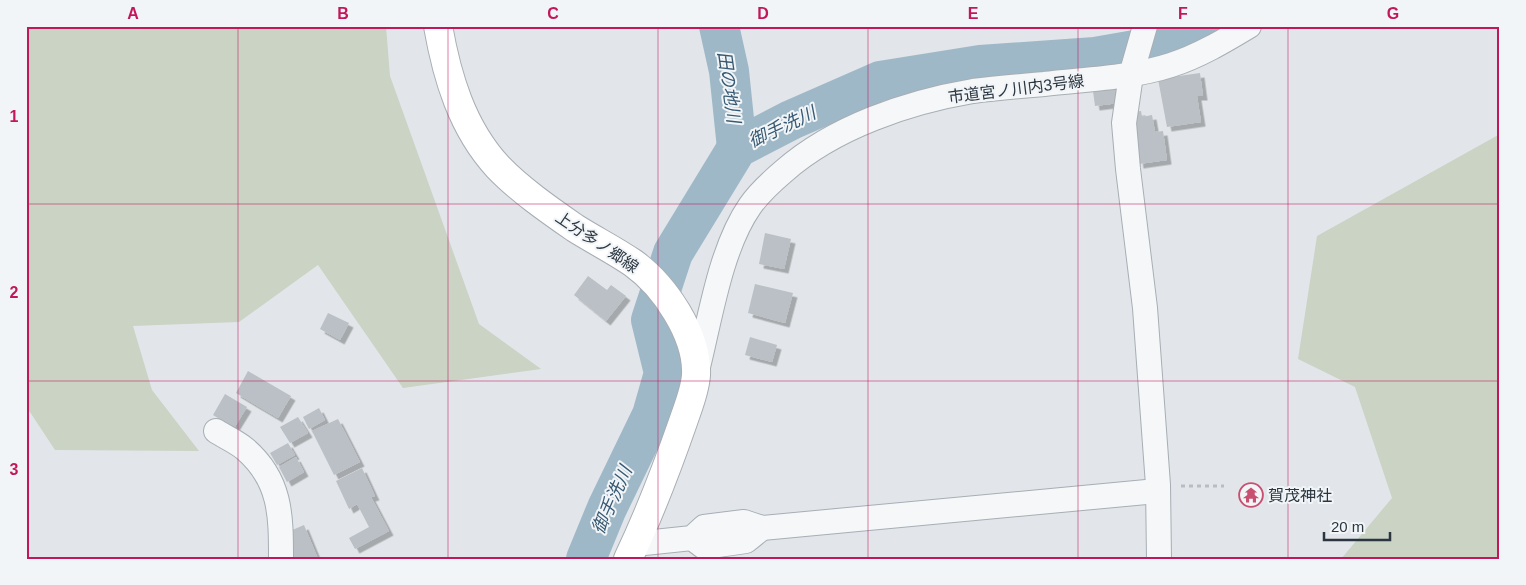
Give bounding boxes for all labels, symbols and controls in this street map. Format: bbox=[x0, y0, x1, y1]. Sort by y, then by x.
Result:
text: A bbox=[127, 5, 139, 22]
text: B bbox=[337, 5, 349, 22]
text: C bbox=[547, 5, 559, 22]
text: D bbox=[757, 5, 769, 22]
text: E bbox=[968, 5, 979, 22]
text: F bbox=[1178, 5, 1188, 22]
text: G bbox=[1387, 5, 1399, 22]
water label: 田の地川 bbox=[714, 50, 744, 126]
street label: 市道宮ノ川内3号線 bbox=[947, 72, 1085, 106]
water label: 御手洗川 bbox=[745, 102, 821, 151]
text: 1 bbox=[10, 108, 19, 125]
street label: 上分多ノ郷線 bbox=[552, 208, 642, 276]
text: 2 bbox=[10, 284, 19, 301]
text: 3 bbox=[10, 461, 19, 478]
water label: 御手洗川 bbox=[588, 461, 637, 537]
temple icon: 賀茂神社 bbox=[1238, 482, 1264, 508]
place label: 賀茂神社 bbox=[1268, 487, 1332, 504]
scale bar bbox=[1324, 510, 1390, 542]
text: 20 m bbox=[1331, 518, 1364, 535]

